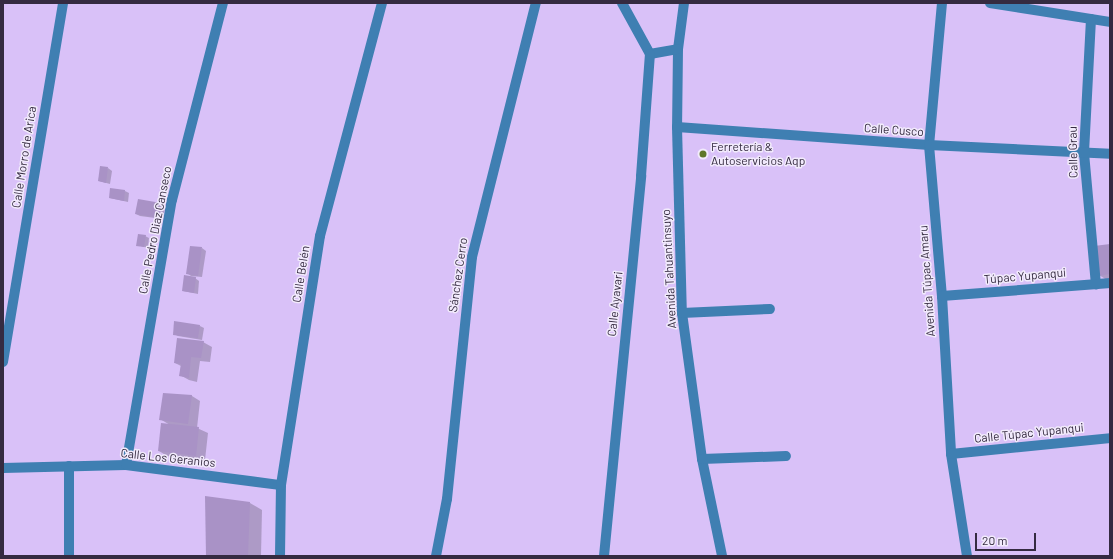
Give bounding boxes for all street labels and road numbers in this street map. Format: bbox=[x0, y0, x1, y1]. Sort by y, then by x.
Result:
street label: Calle Morro de Arica bbox=[9, 105, 39, 209]
street label: Calle Cusco bbox=[864, 121, 924, 139]
street label: Calle Grau bbox=[1065, 126, 1081, 178]
street label: Calle Pedro Diaz Canseco bbox=[136, 165, 174, 295]
street label: Avenida Tahuantinsuyo bbox=[659, 209, 679, 329]
street label: Avenida Túpac Amaru bbox=[916, 225, 938, 337]
street label: Sánchez Cerro bbox=[446, 237, 470, 313]
street label: Calle Belén bbox=[289, 245, 313, 303]
street label: Túpac Yupanqui bbox=[983, 265, 1067, 287]
street label: Calle Ayavari bbox=[604, 271, 626, 337]
street label: Calle Túpac Yupanqui bbox=[974, 420, 1084, 446]
street label: Calle Los Geranios bbox=[120, 446, 216, 470]

